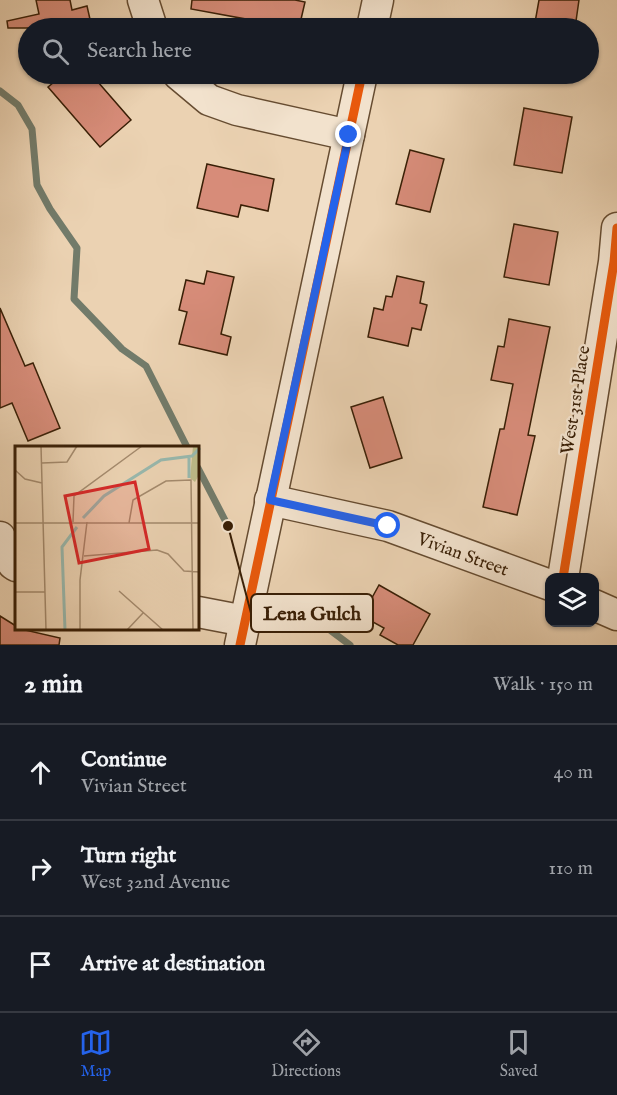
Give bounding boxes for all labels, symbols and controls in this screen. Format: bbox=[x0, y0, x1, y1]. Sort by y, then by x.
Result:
search box bbox=[18, 18, 599, 84]
icon: search bbox=[39, 35, 72, 68]
text: Search here bbox=[87, 37, 192, 65]
route end bbox=[335, 121, 361, 147]
street label: West 31st Place bbox=[557, 344, 596, 456]
inset map bbox=[15, 446, 200, 630]
route start bbox=[374, 512, 400, 538]
street label: Vivian Street bbox=[413, 528, 511, 583]
map controls bbox=[545, 573, 599, 627]
button: layers bbox=[545, 573, 599, 627]
callout: Lena Gulch bbox=[251, 594, 373, 632]
text: Lena Gulch bbox=[263, 602, 361, 627]
text: 2 min bbox=[24, 668, 83, 701]
text: Walk · 150 m bbox=[493, 672, 593, 697]
text: Continue bbox=[81, 746, 167, 774]
icon: ahead bbox=[24, 756, 57, 789]
text: 40 m bbox=[554, 760, 593, 785]
text: Vivian Street bbox=[81, 774, 187, 799]
text: Turn right bbox=[81, 842, 176, 870]
icon: right bbox=[24, 852, 57, 885]
text: 110 m bbox=[549, 856, 593, 881]
text: West 32nd Avenue bbox=[81, 870, 230, 895]
icon: arrive bbox=[24, 948, 57, 981]
text: Arrive at destination bbox=[81, 950, 265, 978]
tab: Map bbox=[79, 1026, 112, 1082]
tab: Directions bbox=[271, 1026, 341, 1082]
tab: Saved bbox=[500, 1026, 538, 1082]

